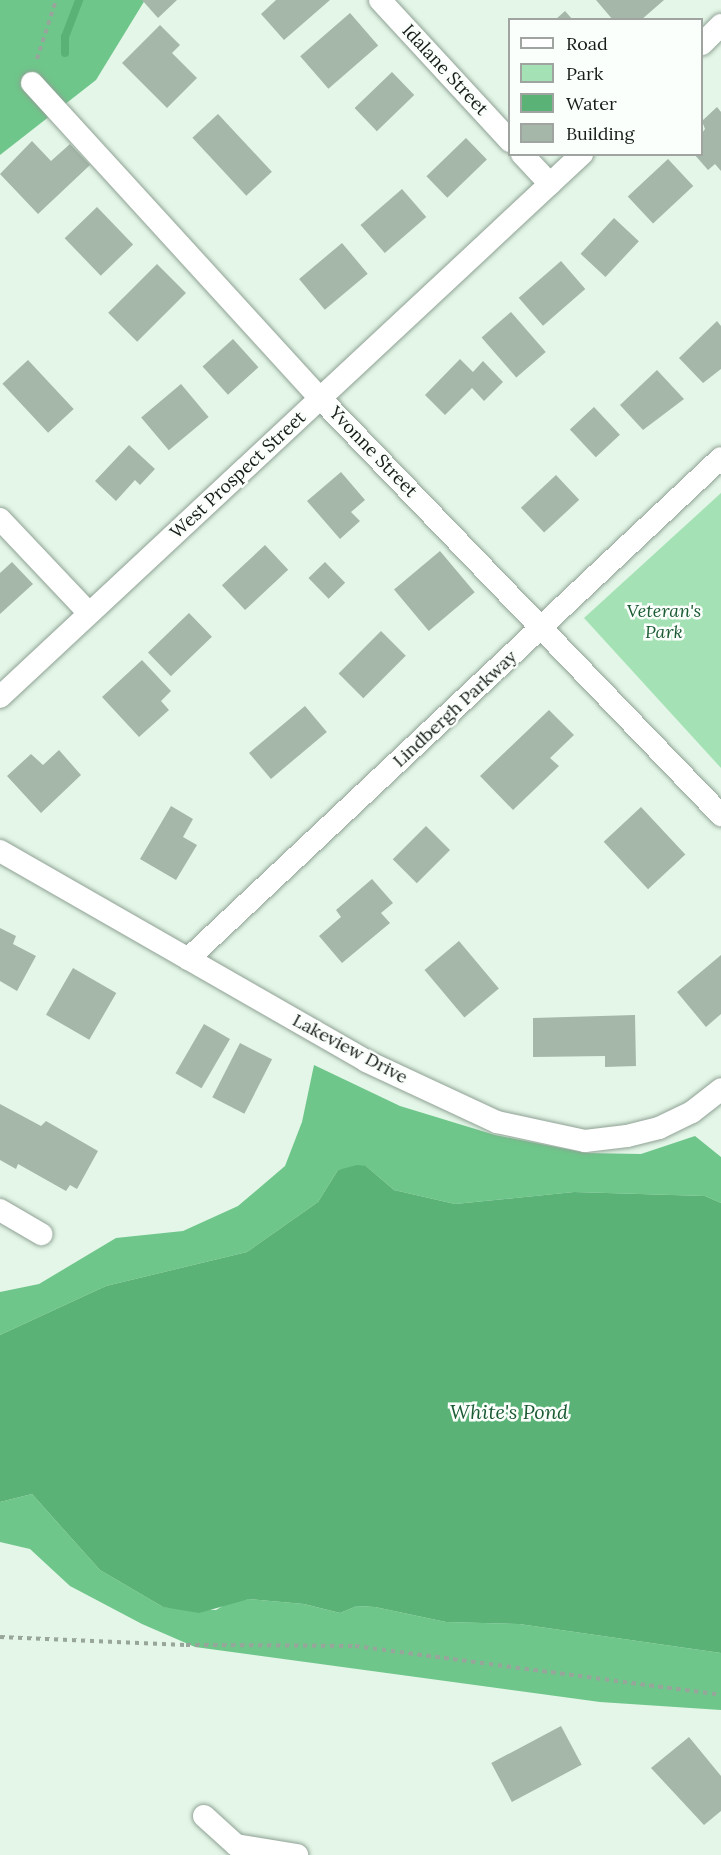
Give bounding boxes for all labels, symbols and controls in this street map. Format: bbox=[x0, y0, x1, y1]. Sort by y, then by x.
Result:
legend bbox=[508, 18, 703, 156]
street label: Idalane Street bbox=[397, 20, 493, 120]
text: Road bbox=[566, 32, 608, 55]
text: Park bbox=[566, 62, 603, 85]
text: Water bbox=[566, 92, 617, 115]
text: Building bbox=[566, 122, 634, 145]
street label: Yvonne Street bbox=[324, 402, 422, 502]
street label: West Prospect Street bbox=[166, 407, 310, 543]
park label: Veteran's Park bbox=[627, 601, 701, 644]
street label: Lindbergh Parkway bbox=[389, 646, 521, 772]
street label: Lakeview Drive bbox=[289, 1010, 411, 1088]
water label: White's Pond bbox=[450, 1399, 568, 1423]

